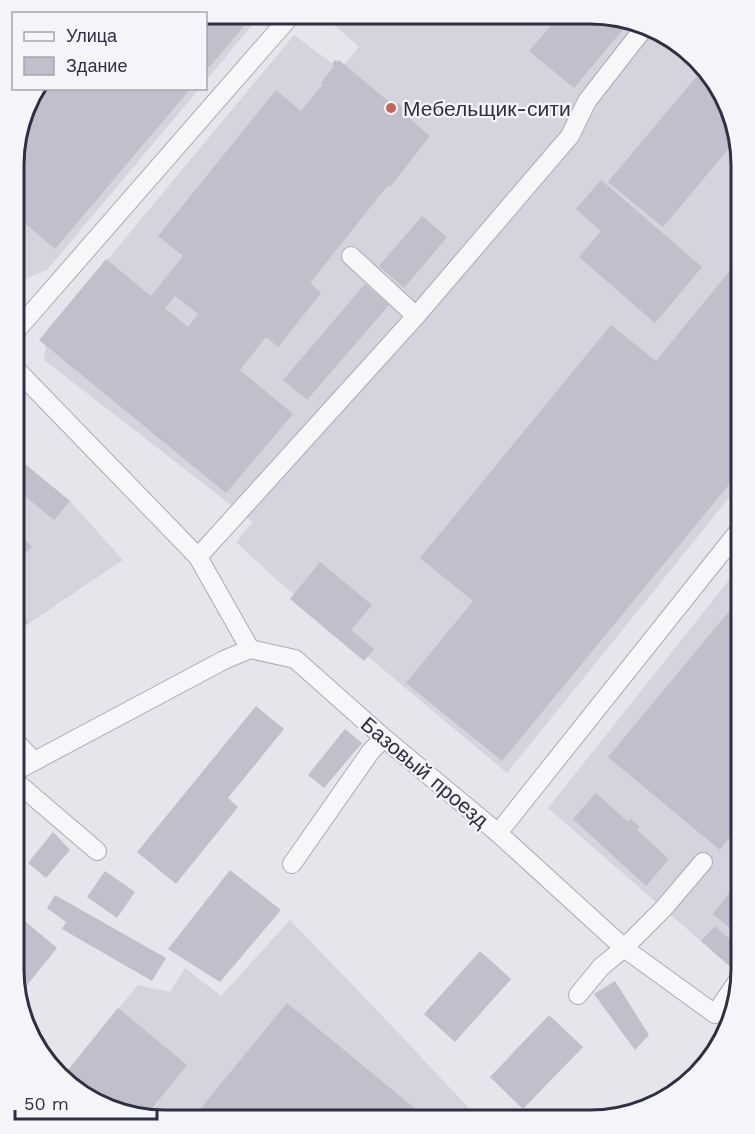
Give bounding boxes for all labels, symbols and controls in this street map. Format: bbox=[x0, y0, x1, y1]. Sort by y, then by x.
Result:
legend bbox=[12, 12, 207, 90]
text: Улица bbox=[66, 25, 118, 46]
text: Здание bbox=[66, 55, 127, 76]
place label: Мебельщик-сити bbox=[403, 96, 571, 121]
marker: Мебельщик-сити bbox=[384, 101, 398, 115]
street label: Базовый проезд bbox=[356, 711, 494, 833]
scale bar bbox=[15, 1083, 158, 1121]
text: 50 m bbox=[24, 1093, 69, 1114]

